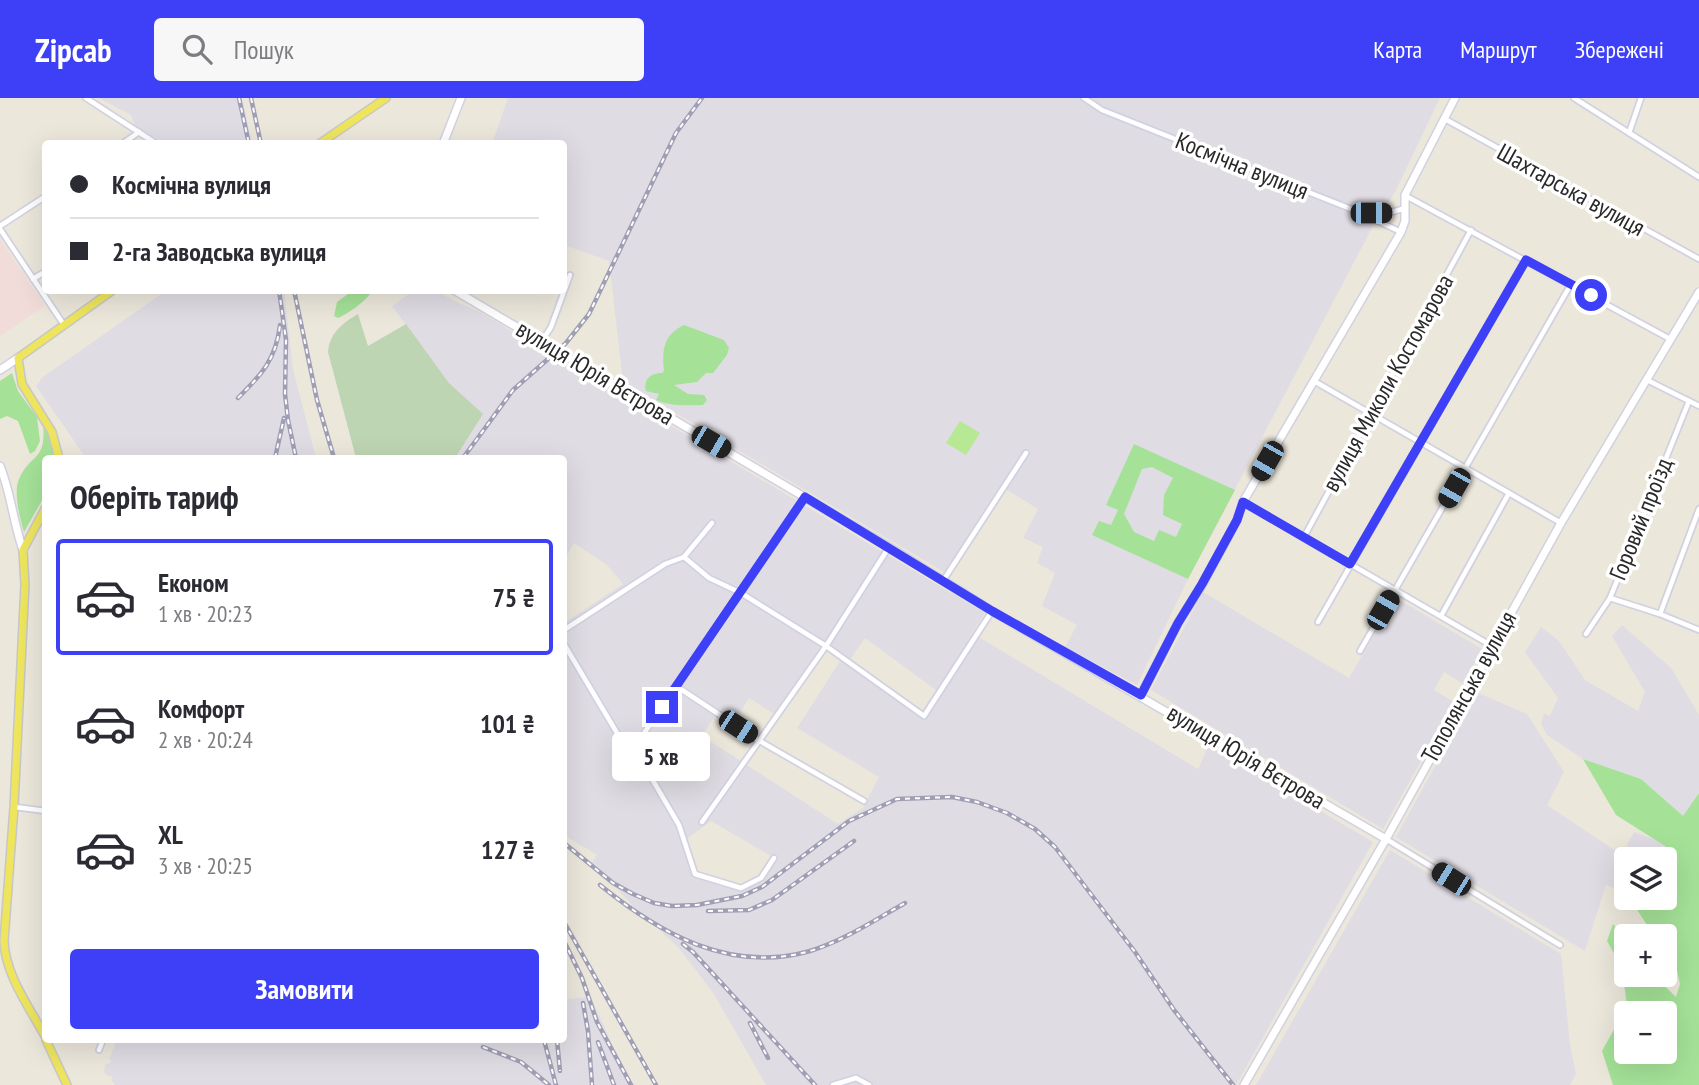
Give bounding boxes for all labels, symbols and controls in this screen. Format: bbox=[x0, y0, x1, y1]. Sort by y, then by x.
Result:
search box bbox=[154, 18, 644, 81]
text: Zipcab bbox=[35, 28, 112, 71]
icon: search bbox=[178, 30, 216, 68]
text: Пошук bbox=[234, 33, 294, 66]
text: Карта bbox=[1373, 34, 1422, 65]
text: Маршрут bbox=[1460, 34, 1537, 65]
text: Збережені bbox=[1575, 34, 1664, 65]
street label: Космічна вулиця bbox=[1171, 125, 1313, 206]
street label: Шахтарська вулиця bbox=[1492, 136, 1651, 243]
text: Космічна вулиця bbox=[112, 168, 271, 201]
car bbox=[1351, 203, 1393, 224]
text: 2-га Заводська вулиця bbox=[112, 235, 326, 268]
street label: вулиця Миколи Костомарова bbox=[1315, 269, 1460, 497]
route start bbox=[1575, 279, 1607, 311]
street label: вулиця Юрія Вєтрова bbox=[511, 313, 680, 432]
car bbox=[688, 422, 735, 462]
car bbox=[1248, 438, 1287, 484]
street label: Горовий проїзд bbox=[1602, 453, 1679, 584]
car bbox=[1435, 465, 1474, 511]
text: Оберіть тариф bbox=[70, 476, 238, 518]
icon: car bbox=[74, 566, 137, 629]
text: Економ bbox=[158, 566, 229, 599]
text: 75 ₴ bbox=[492, 581, 535, 614]
car bbox=[1364, 587, 1403, 633]
text: 1 хв · 20:23 bbox=[158, 599, 253, 628]
street label: Тополянська вулиця bbox=[1414, 605, 1523, 768]
route end bbox=[646, 691, 678, 723]
icon: car bbox=[74, 692, 137, 755]
text: Комфорт bbox=[158, 692, 244, 725]
street label: вулиця Юрія Вєтрова bbox=[1162, 697, 1331, 816]
text: 101 ₴ bbox=[480, 707, 535, 740]
car bbox=[715, 707, 762, 747]
text: 2 хв · 20:24 bbox=[158, 725, 253, 754]
callout: 5 хв bbox=[613, 732, 711, 780]
text: 5 хв bbox=[643, 742, 679, 771]
icon: car bbox=[74, 818, 137, 881]
text: XL bbox=[158, 818, 183, 851]
text: 127 ₴ bbox=[481, 833, 535, 866]
map controls bbox=[1614, 847, 1677, 1064]
button: layers bbox=[1614, 847, 1677, 910]
text: 3 хв · 20:25 bbox=[158, 851, 253, 880]
car bbox=[1428, 859, 1475, 899]
button: + bbox=[1614, 924, 1677, 987]
button: Замовити bbox=[70, 949, 539, 1029]
button: − bbox=[1614, 1001, 1677, 1064]

